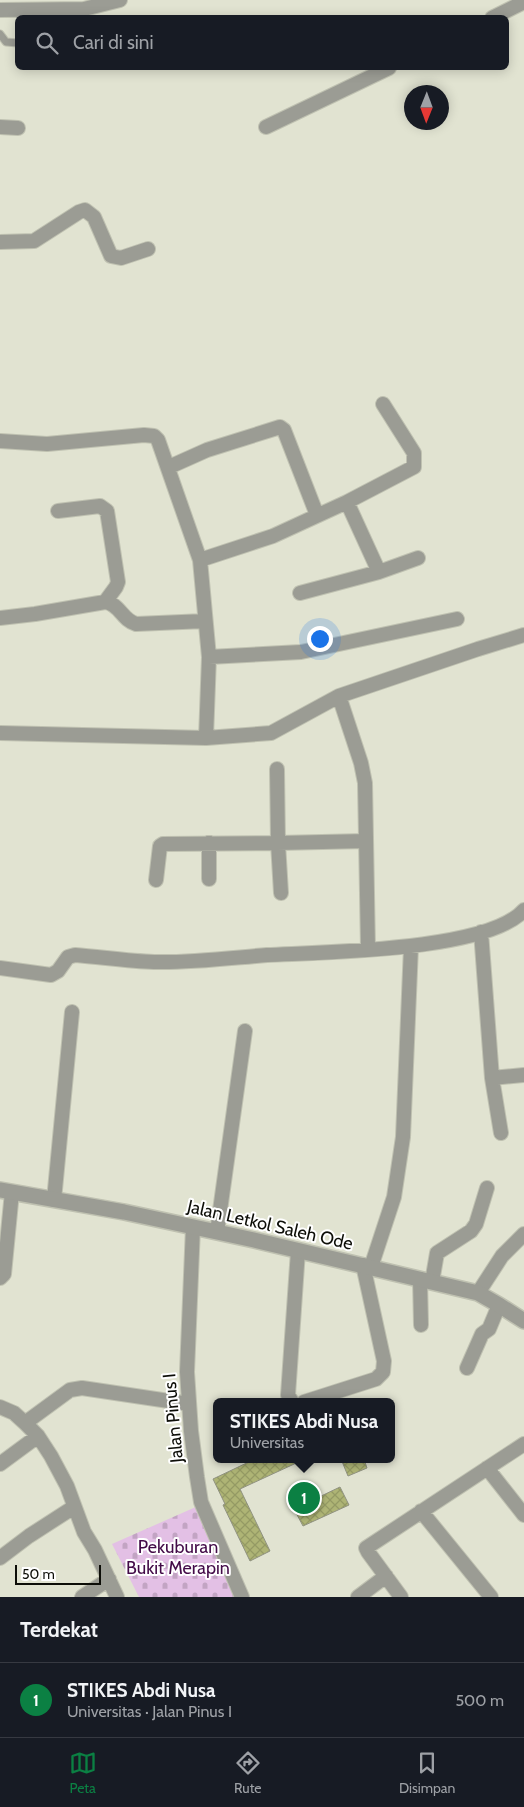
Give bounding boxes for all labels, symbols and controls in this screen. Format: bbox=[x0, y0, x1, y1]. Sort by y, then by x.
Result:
search box bbox=[15, 15, 509, 70]
icon: search bbox=[33, 29, 61, 57]
text: Cari di sini bbox=[73, 31, 154, 54]
north arrow bbox=[404, 85, 449, 130]
your location bbox=[307, 626, 333, 652]
street label: Jalan Letkol Saleh Ode bbox=[184, 1195, 355, 1255]
street label: Jalan Pinus I bbox=[158, 1372, 188, 1465]
popup bbox=[213, 1398, 395, 1463]
text: STIKES Abdi Nusa bbox=[230, 1410, 378, 1433]
text: Universitas bbox=[230, 1433, 304, 1452]
pin: 1 bbox=[288, 1479, 320, 1517]
park label: Pekuburan Bukit Merapin bbox=[126, 1536, 230, 1579]
scale bar bbox=[15, 1562, 101, 1585]
text: 50 m bbox=[22, 1565, 55, 1583]
text: Terdekat bbox=[20, 1617, 98, 1642]
text: STIKES Abdi Nusa bbox=[67, 1679, 216, 1702]
text: 1 bbox=[33, 1691, 39, 1710]
text: 500 m bbox=[455, 1691, 504, 1710]
text: Universitas · Jalan Pinus I bbox=[67, 1702, 232, 1721]
tab: Peta bbox=[69, 1749, 97, 1797]
tab: Rute bbox=[234, 1749, 262, 1797]
tab: Disimpan bbox=[399, 1749, 455, 1797]

